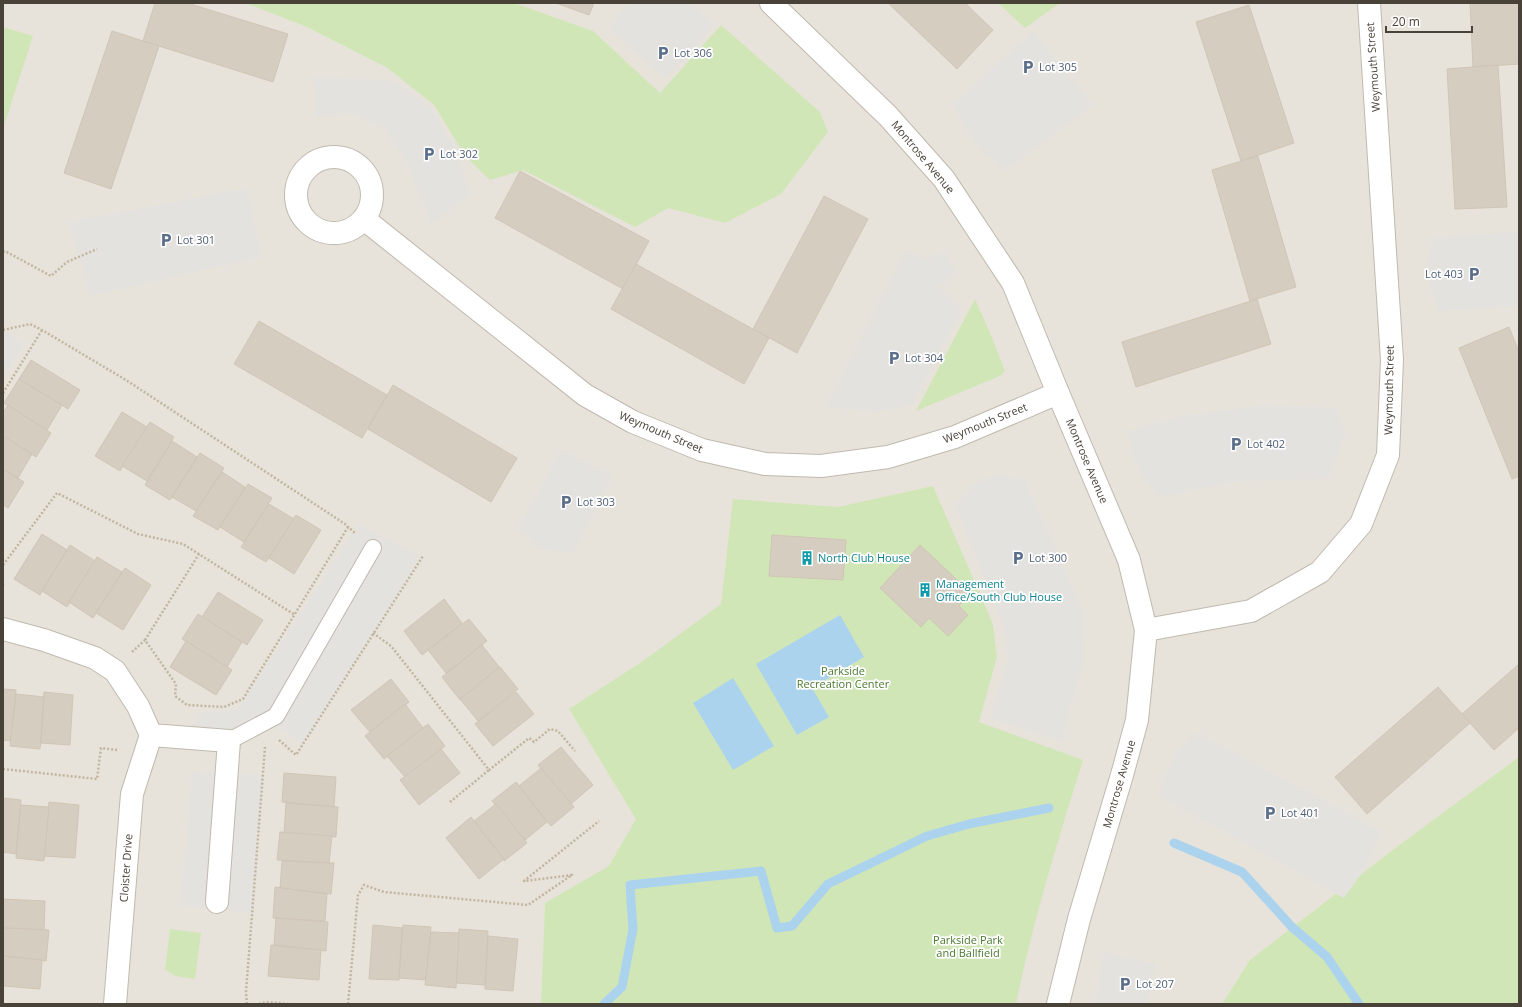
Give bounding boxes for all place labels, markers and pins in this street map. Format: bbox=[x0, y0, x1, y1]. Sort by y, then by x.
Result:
parking icon: Lot 306 bbox=[655, 45, 671, 61]
place label: Lot 306 bbox=[674, 45, 712, 60]
parking icon: Lot 305 bbox=[1020, 59, 1036, 75]
place label: Lot 305 bbox=[1039, 59, 1077, 74]
parking icon: Lot 302 bbox=[421, 146, 437, 162]
place label: Lot 302 bbox=[440, 146, 478, 161]
parking icon: Lot 301 bbox=[158, 232, 174, 248]
place label: Lot 301 bbox=[177, 232, 215, 247]
place label: Lot 403 bbox=[1425, 266, 1463, 281]
parking icon: Lot 403 bbox=[1466, 266, 1482, 282]
parking icon: Lot 304 bbox=[886, 350, 902, 366]
place label: Lot 304 bbox=[905, 350, 944, 365]
parking icon: Lot 402 bbox=[1228, 436, 1244, 452]
place label: Lot 402 bbox=[1247, 436, 1285, 451]
parking icon: Lot 303 bbox=[558, 494, 574, 510]
place label: Lot 303 bbox=[577, 494, 615, 509]
building icon: North Club House bbox=[799, 550, 815, 566]
place label: North Club House bbox=[818, 550, 910, 565]
parking icon: Lot 300 bbox=[1010, 550, 1026, 566]
place label: Lot 300 bbox=[1029, 550, 1067, 565]
place label: Management Office/South Club House bbox=[936, 576, 1062, 604]
building icon: Management Office/South Club House bbox=[917, 582, 933, 598]
parking icon: Lot 401 bbox=[1262, 805, 1278, 821]
place label: Lot 401 bbox=[1281, 805, 1319, 820]
parking icon: Lot 207 bbox=[1117, 976, 1133, 992]
place label: Lot 207 bbox=[1136, 976, 1174, 991]

